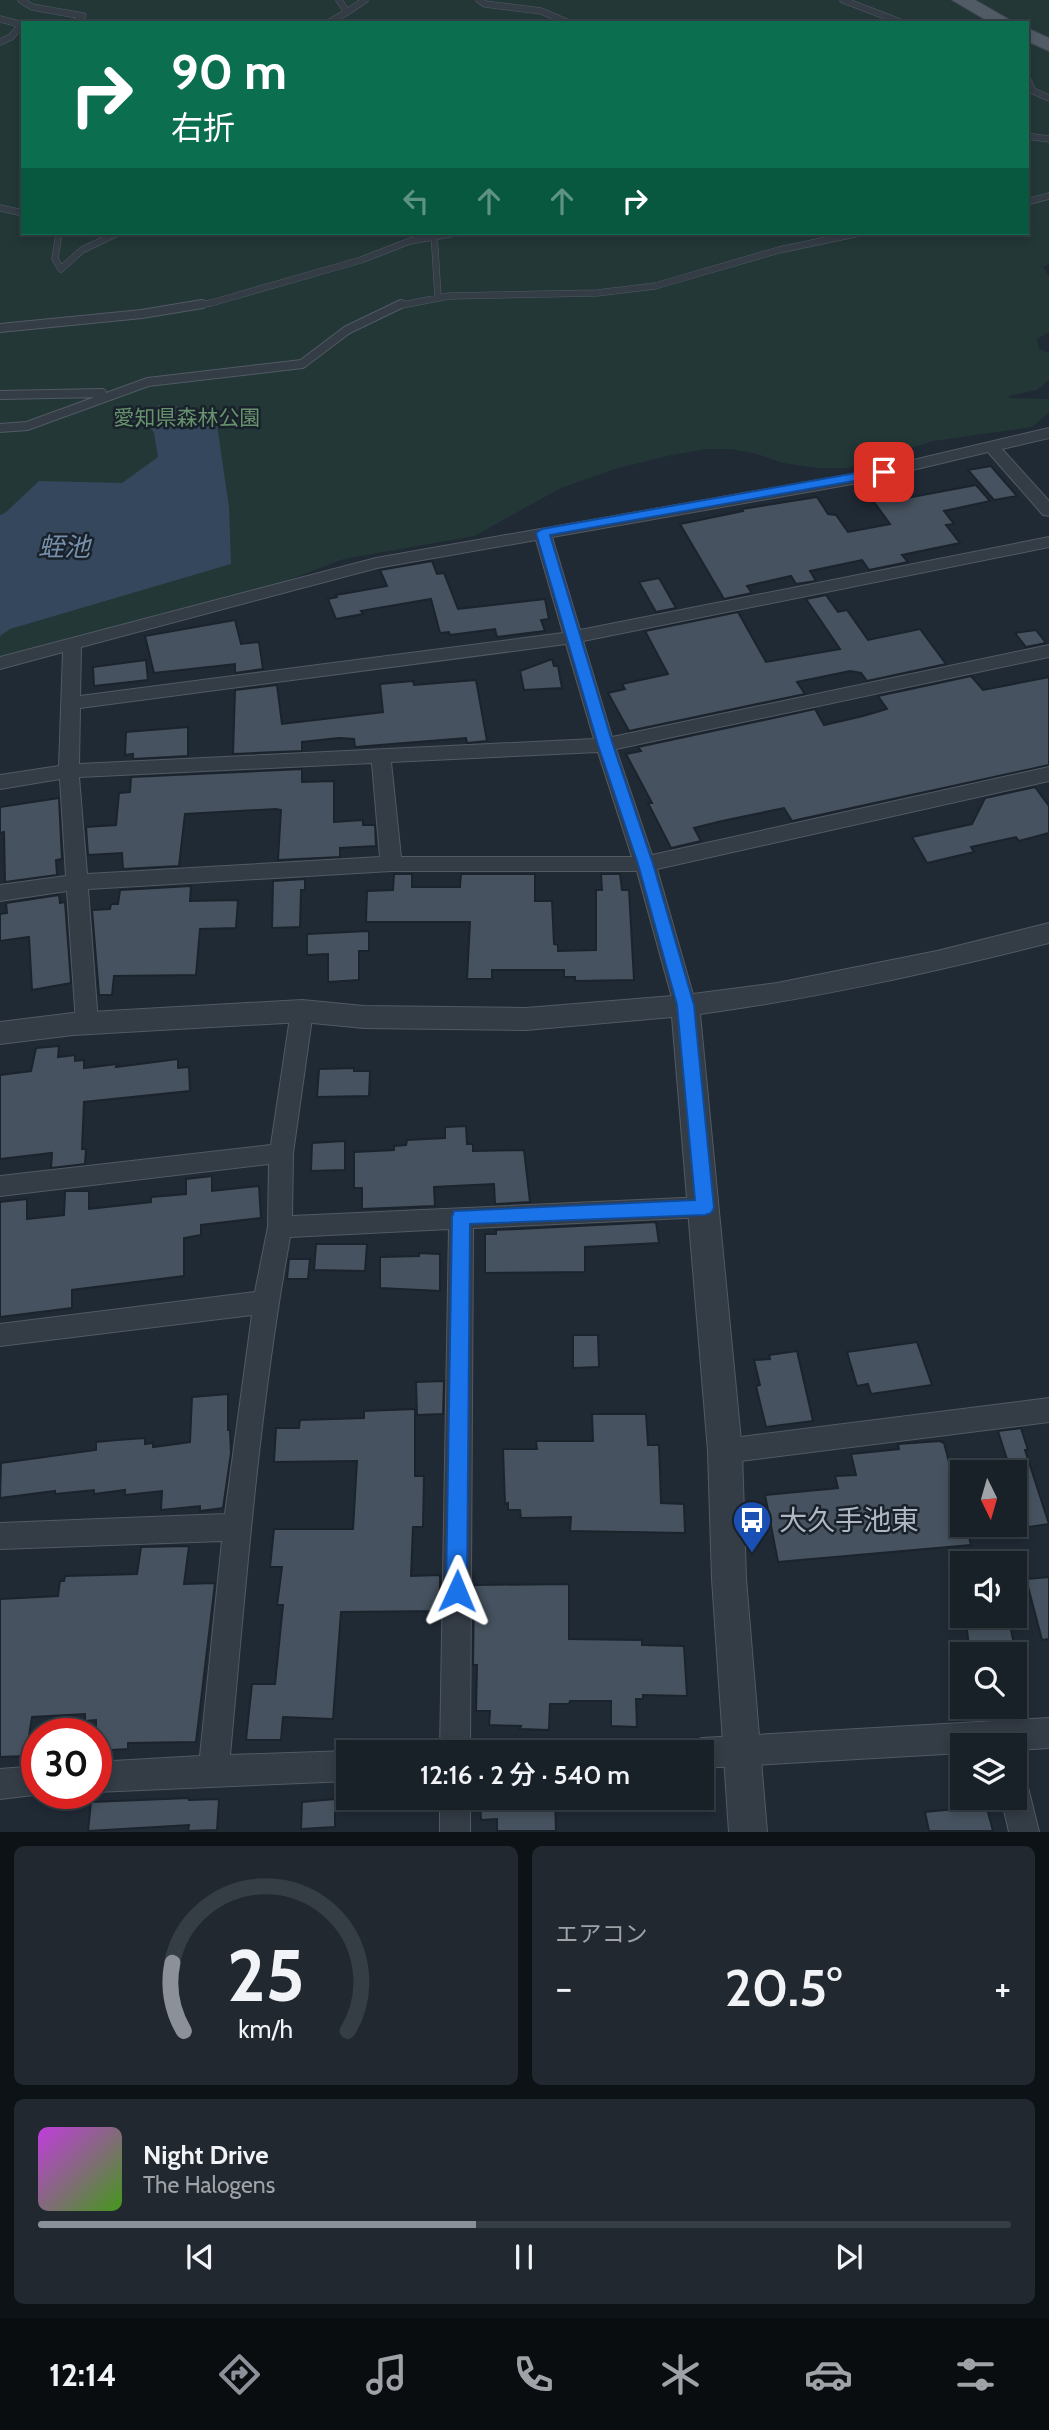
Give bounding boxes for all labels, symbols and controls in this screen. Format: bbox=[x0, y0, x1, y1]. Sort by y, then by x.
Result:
text: 90 m bbox=[171, 42, 287, 101]
icon: right bbox=[56, 49, 147, 140]
text: 右折 bbox=[171, 108, 235, 147]
icon: left bbox=[397, 182, 435, 220]
icon: ahead bbox=[470, 182, 508, 220]
icon: ahead bbox=[543, 182, 581, 220]
icon: right bbox=[616, 182, 654, 220]
park label: 愛知県森林公園 bbox=[114, 405, 261, 430]
pin bbox=[854, 442, 914, 502]
icon: arrive bbox=[865, 453, 903, 491]
water label: 蛭池 bbox=[38, 531, 93, 563]
north arrow bbox=[950, 1460, 1027, 1536]
map controls bbox=[950, 1460, 1027, 1810]
bus stop icon: 大久手池東 bbox=[731, 1499, 773, 1554]
place label: 大久手池東 bbox=[779, 1503, 919, 1537]
button: sound bbox=[950, 1551, 1027, 1628]
position arrow bbox=[420, 1554, 494, 1628]
button: search bbox=[950, 1642, 1027, 1719]
speed limit sign: 30 bbox=[21, 1718, 112, 1809]
button: layers bbox=[950, 1733, 1027, 1810]
text: 12:16 · 2 分 · 540 m bbox=[420, 1759, 630, 1791]
text: エアコン bbox=[556, 1920, 648, 1948]
text: 25 bbox=[227, 1932, 305, 2020]
text: 20.5° bbox=[724, 1956, 842, 2019]
text: − bbox=[556, 1964, 572, 2011]
text: + bbox=[994, 1964, 1011, 2011]
text: km/h bbox=[238, 2014, 293, 2044]
text: Night Drive bbox=[143, 2139, 269, 2171]
text: The Halogens bbox=[143, 2171, 275, 2199]
icon: previous bbox=[181, 2238, 219, 2276]
icon: pause bbox=[505, 2238, 543, 2276]
icon: next bbox=[830, 2238, 868, 2276]
icon: directions bbox=[215, 2350, 264, 2399]
icon: music bbox=[362, 2350, 411, 2399]
icon: phone bbox=[509, 2350, 558, 2399]
icon: climate bbox=[656, 2350, 705, 2399]
icon: car bbox=[804, 2350, 853, 2399]
icon: filters bbox=[951, 2350, 1000, 2399]
text: 12:14 bbox=[49, 2355, 117, 2394]

